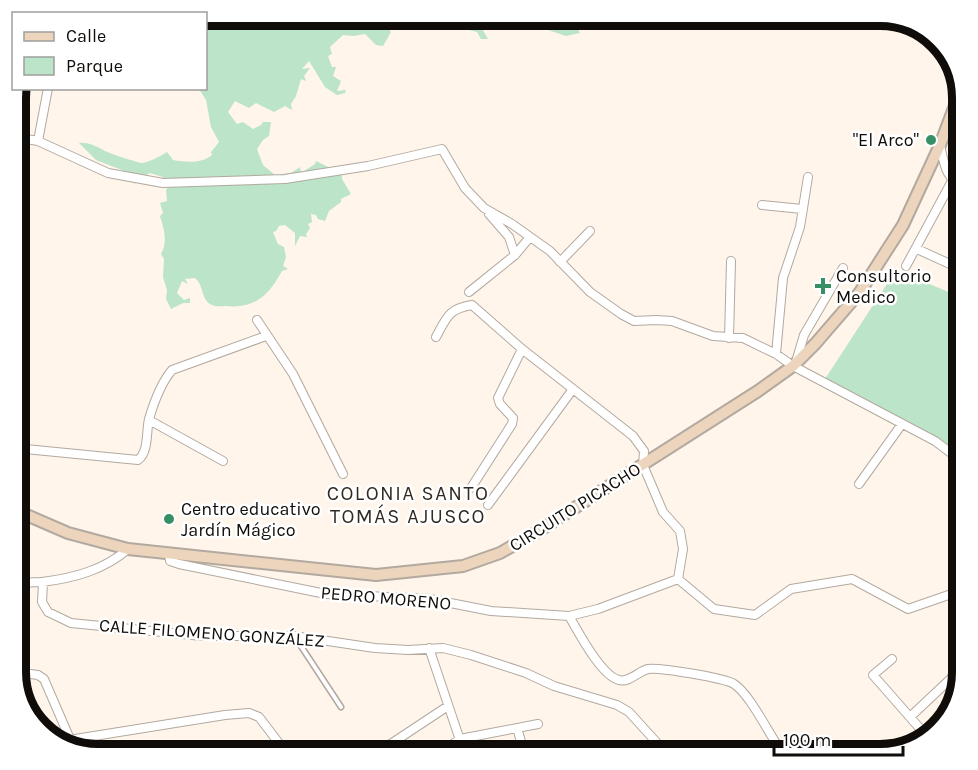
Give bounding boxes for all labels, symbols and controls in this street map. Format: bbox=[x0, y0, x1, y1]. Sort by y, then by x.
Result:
legend bbox=[12, 12, 207, 90]
text: Calle bbox=[66, 25, 106, 47]
text: Parque bbox=[66, 55, 123, 77]
place label: "El Arco" bbox=[853, 129, 919, 151]
marker: "El Arco" bbox=[924, 133, 938, 147]
place label: Consultorio Medico bbox=[836, 265, 931, 308]
marker: Consultorio Medico bbox=[814, 277, 832, 295]
street label: CIRCUITO PICACHO bbox=[505, 458, 645, 556]
district label: COLONIA SANTO TOMÁS AJUSCO bbox=[327, 482, 489, 528]
place label: Centro educativo Jardín Mágico bbox=[181, 498, 321, 541]
marker: Centro educativo Jardín Mágico bbox=[162, 512, 176, 526]
street label: PEDRO MORENO bbox=[320, 581, 452, 615]
street label: CALLE FILOMENO GONZÁLEZ bbox=[98, 613, 326, 652]
scale bar bbox=[774, 719, 903, 757]
text: 100 m bbox=[783, 729, 831, 751]

